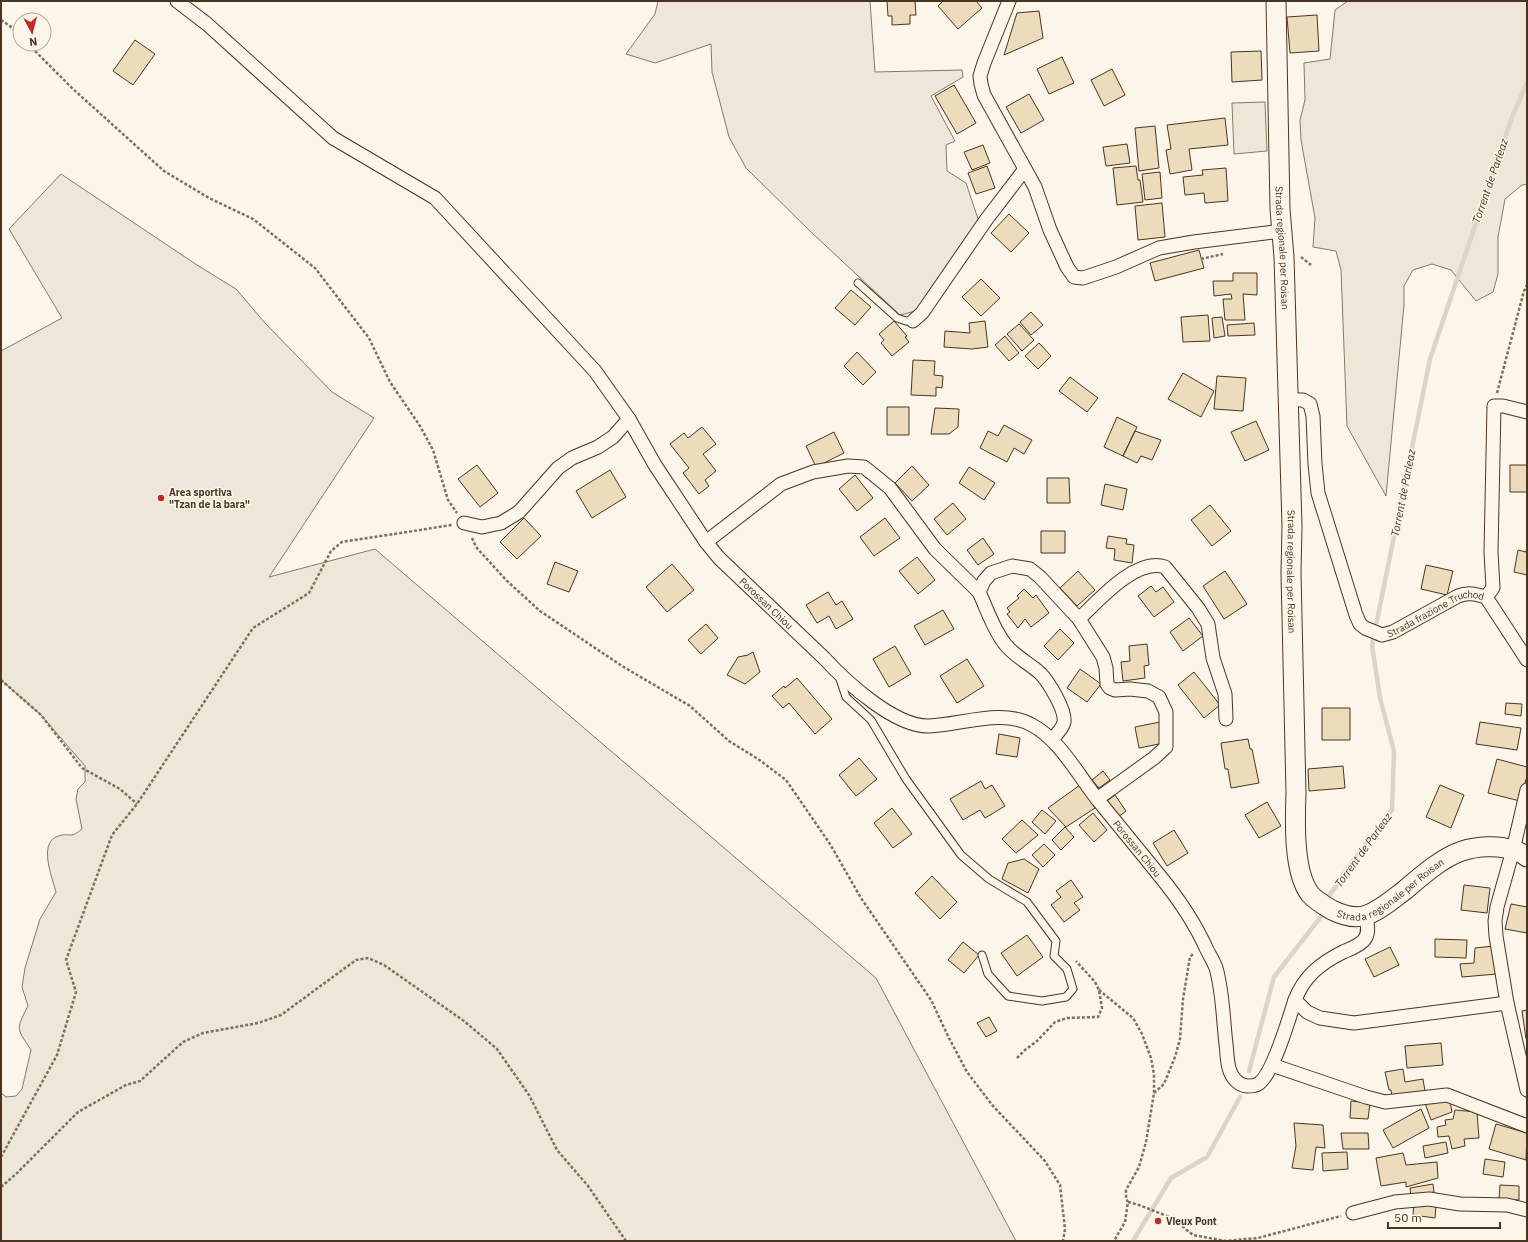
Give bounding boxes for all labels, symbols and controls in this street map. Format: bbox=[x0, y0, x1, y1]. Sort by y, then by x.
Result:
north arrow bbox=[12, 12, 52, 52]
text: N bbox=[28, 34, 38, 49]
water label: Torrent de Parleaz bbox=[1469, 136, 1511, 225]
street label: Strada regionale per Roisan bbox=[1273, 186, 1292, 310]
water label: Torrent de Parleaz bbox=[1388, 447, 1419, 538]
place label: Area sportiva "Tzan de la bara" bbox=[169, 486, 250, 511]
marker: Area sportiva "Tzan de la bara" bbox=[156, 493, 166, 503]
street label: Strada regionale per Roisan bbox=[1284, 510, 1299, 634]
street label: Porossan Chiou bbox=[737, 575, 796, 632]
street label: Strada frazione Truchod bbox=[1385, 587, 1486, 640]
water label: Torrent de Parleaz bbox=[1331, 809, 1395, 890]
street label: Porossan Chiou bbox=[1110, 817, 1164, 879]
street label: Strada regionale per Roisan bbox=[1335, 855, 1446, 923]
scale bar bbox=[1388, 1204, 1500, 1230]
text: 50 m bbox=[1394, 1210, 1422, 1225]
place label: Vieux Pont bbox=[1166, 1215, 1217, 1228]
marker: Vieux Pont bbox=[1153, 1216, 1163, 1226]

